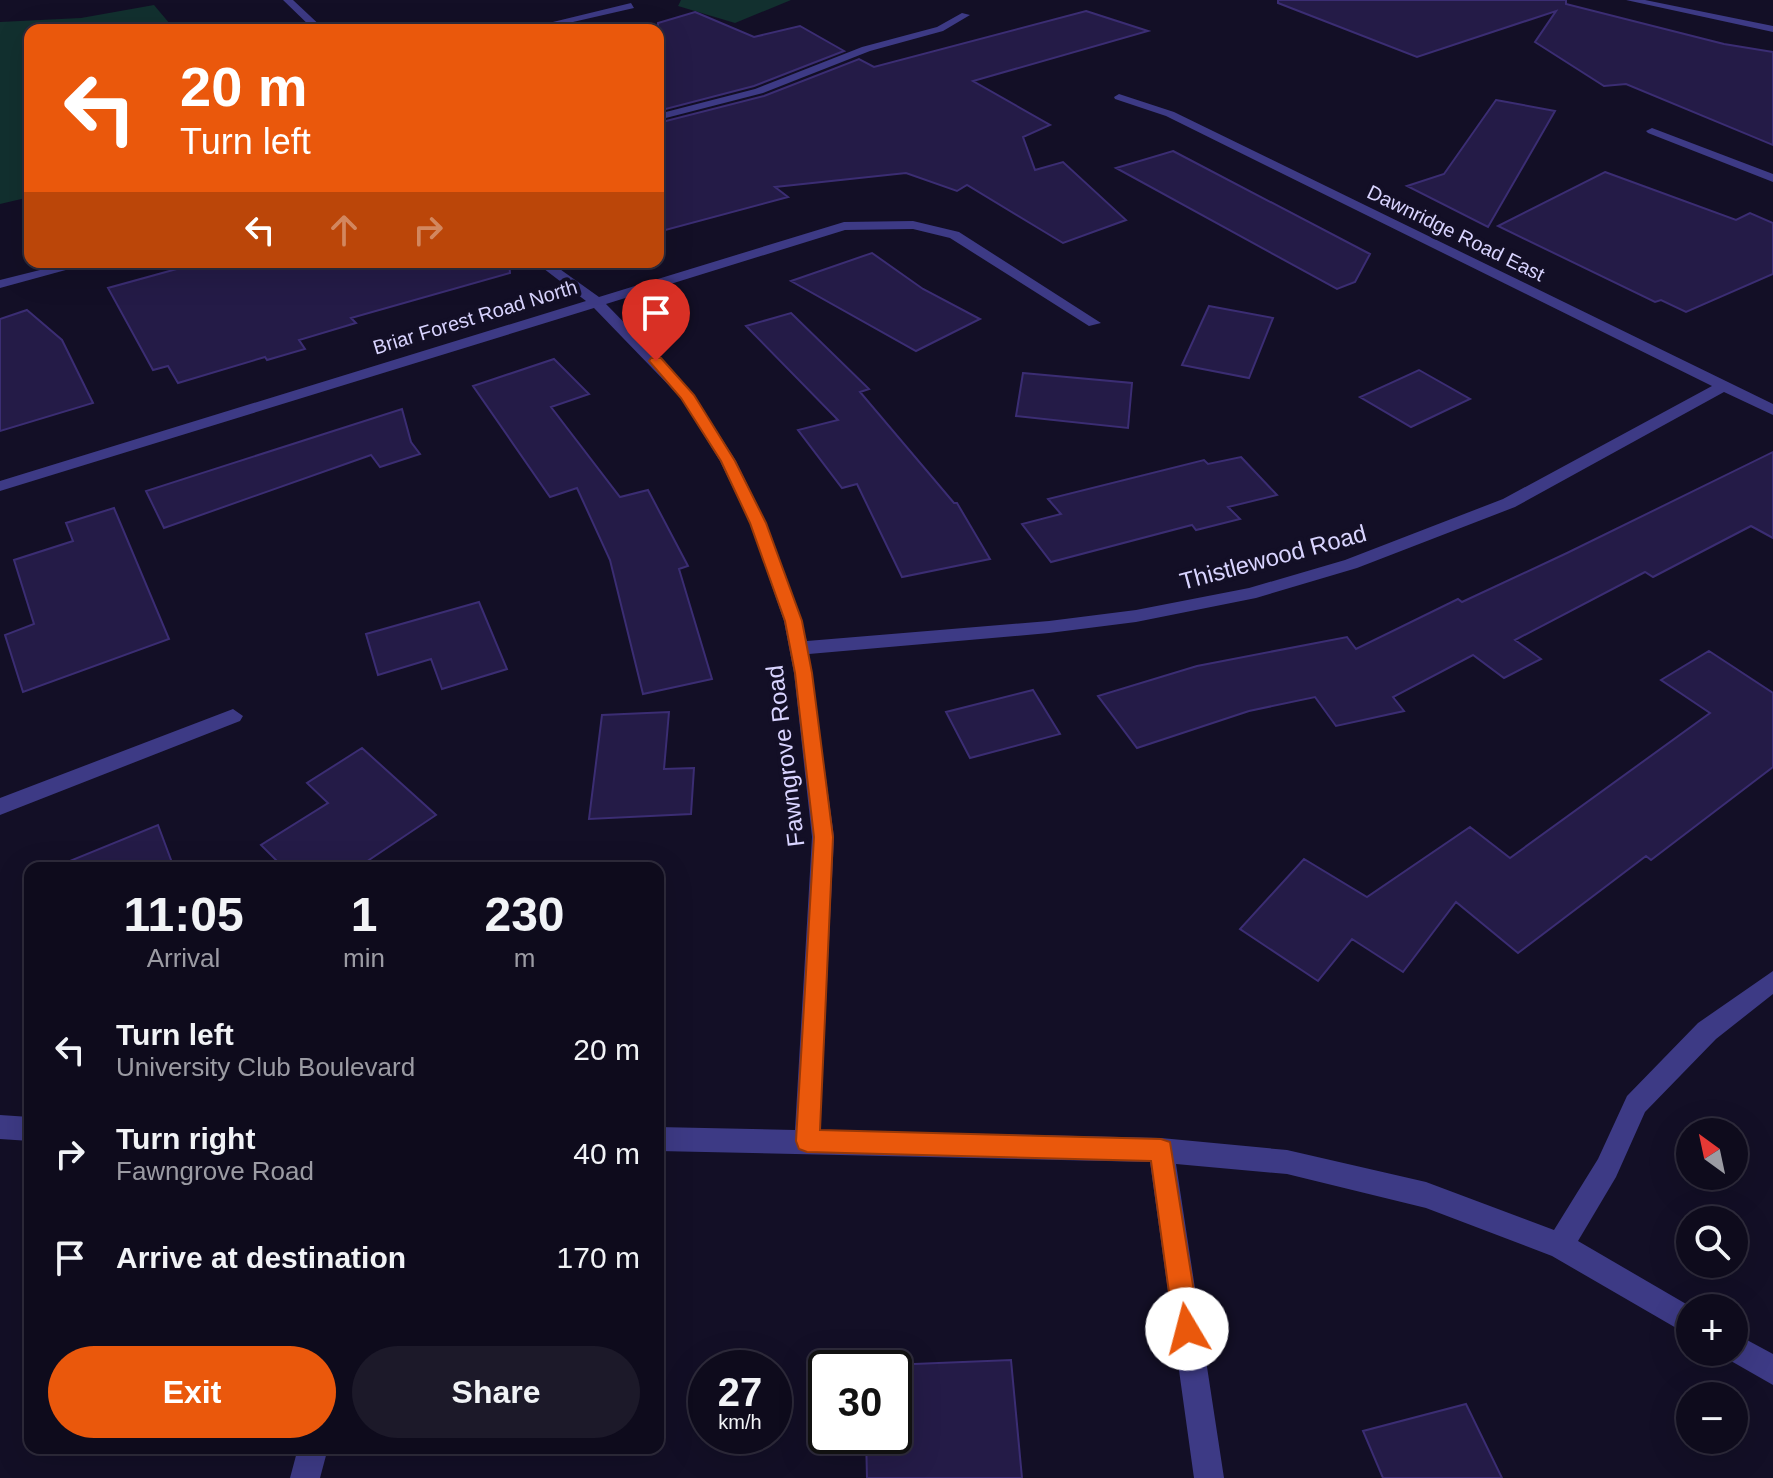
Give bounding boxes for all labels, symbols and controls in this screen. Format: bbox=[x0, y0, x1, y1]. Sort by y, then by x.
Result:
text: 20 m bbox=[180, 55, 308, 118]
icon: left bbox=[48, 56, 152, 160]
text: Turn left bbox=[180, 121, 311, 162]
street label: Dawnridge Road East bbox=[1364, 180, 1549, 286]
icon: left bbox=[238, 208, 282, 252]
icon: ahead bbox=[322, 208, 366, 252]
icon: right bbox=[406, 208, 450, 252]
street label: Briar Forest Road North bbox=[370, 275, 580, 359]
pin bbox=[622, 279, 690, 361]
icon: arrive bbox=[634, 291, 678, 335]
street label: Thistlewood Road bbox=[1177, 519, 1369, 595]
street label: Fawngrove Road bbox=[760, 664, 810, 848]
text: 11:05 bbox=[123, 888, 244, 941]
text: 1 bbox=[351, 888, 377, 941]
text: 230 bbox=[484, 888, 565, 941]
text: Arrival bbox=[147, 943, 220, 973]
text: min bbox=[343, 943, 385, 973]
text: m bbox=[514, 943, 535, 973]
text: Turn left bbox=[116, 1018, 234, 1051]
icon: left bbox=[48, 1028, 92, 1072]
text: 20 m bbox=[573, 1033, 640, 1066]
text: University Club Boulevard bbox=[116, 1052, 415, 1082]
north arrow bbox=[1676, 1118, 1748, 1190]
map controls bbox=[1676, 1118, 1748, 1454]
text: Turn right bbox=[116, 1122, 255, 1155]
icon: right bbox=[48, 1132, 92, 1176]
text: 40 m bbox=[573, 1137, 640, 1170]
text: Fawngrove Road bbox=[116, 1156, 314, 1186]
button: search bbox=[1676, 1206, 1748, 1278]
icon: arrive bbox=[48, 1236, 92, 1280]
text: Arrive at destination bbox=[116, 1241, 406, 1274]
text: 170 m bbox=[557, 1241, 640, 1274]
position arrow bbox=[1145, 1287, 1229, 1371]
button: + bbox=[1676, 1294, 1748, 1366]
button: Exit bbox=[48, 1346, 336, 1438]
button: Share bbox=[352, 1346, 640, 1438]
speed limit sign: 30 bbox=[808, 1350, 912, 1454]
text: 27 bbox=[718, 1370, 762, 1414]
button: − bbox=[1676, 1382, 1748, 1454]
text: km/h bbox=[718, 1411, 762, 1433]

